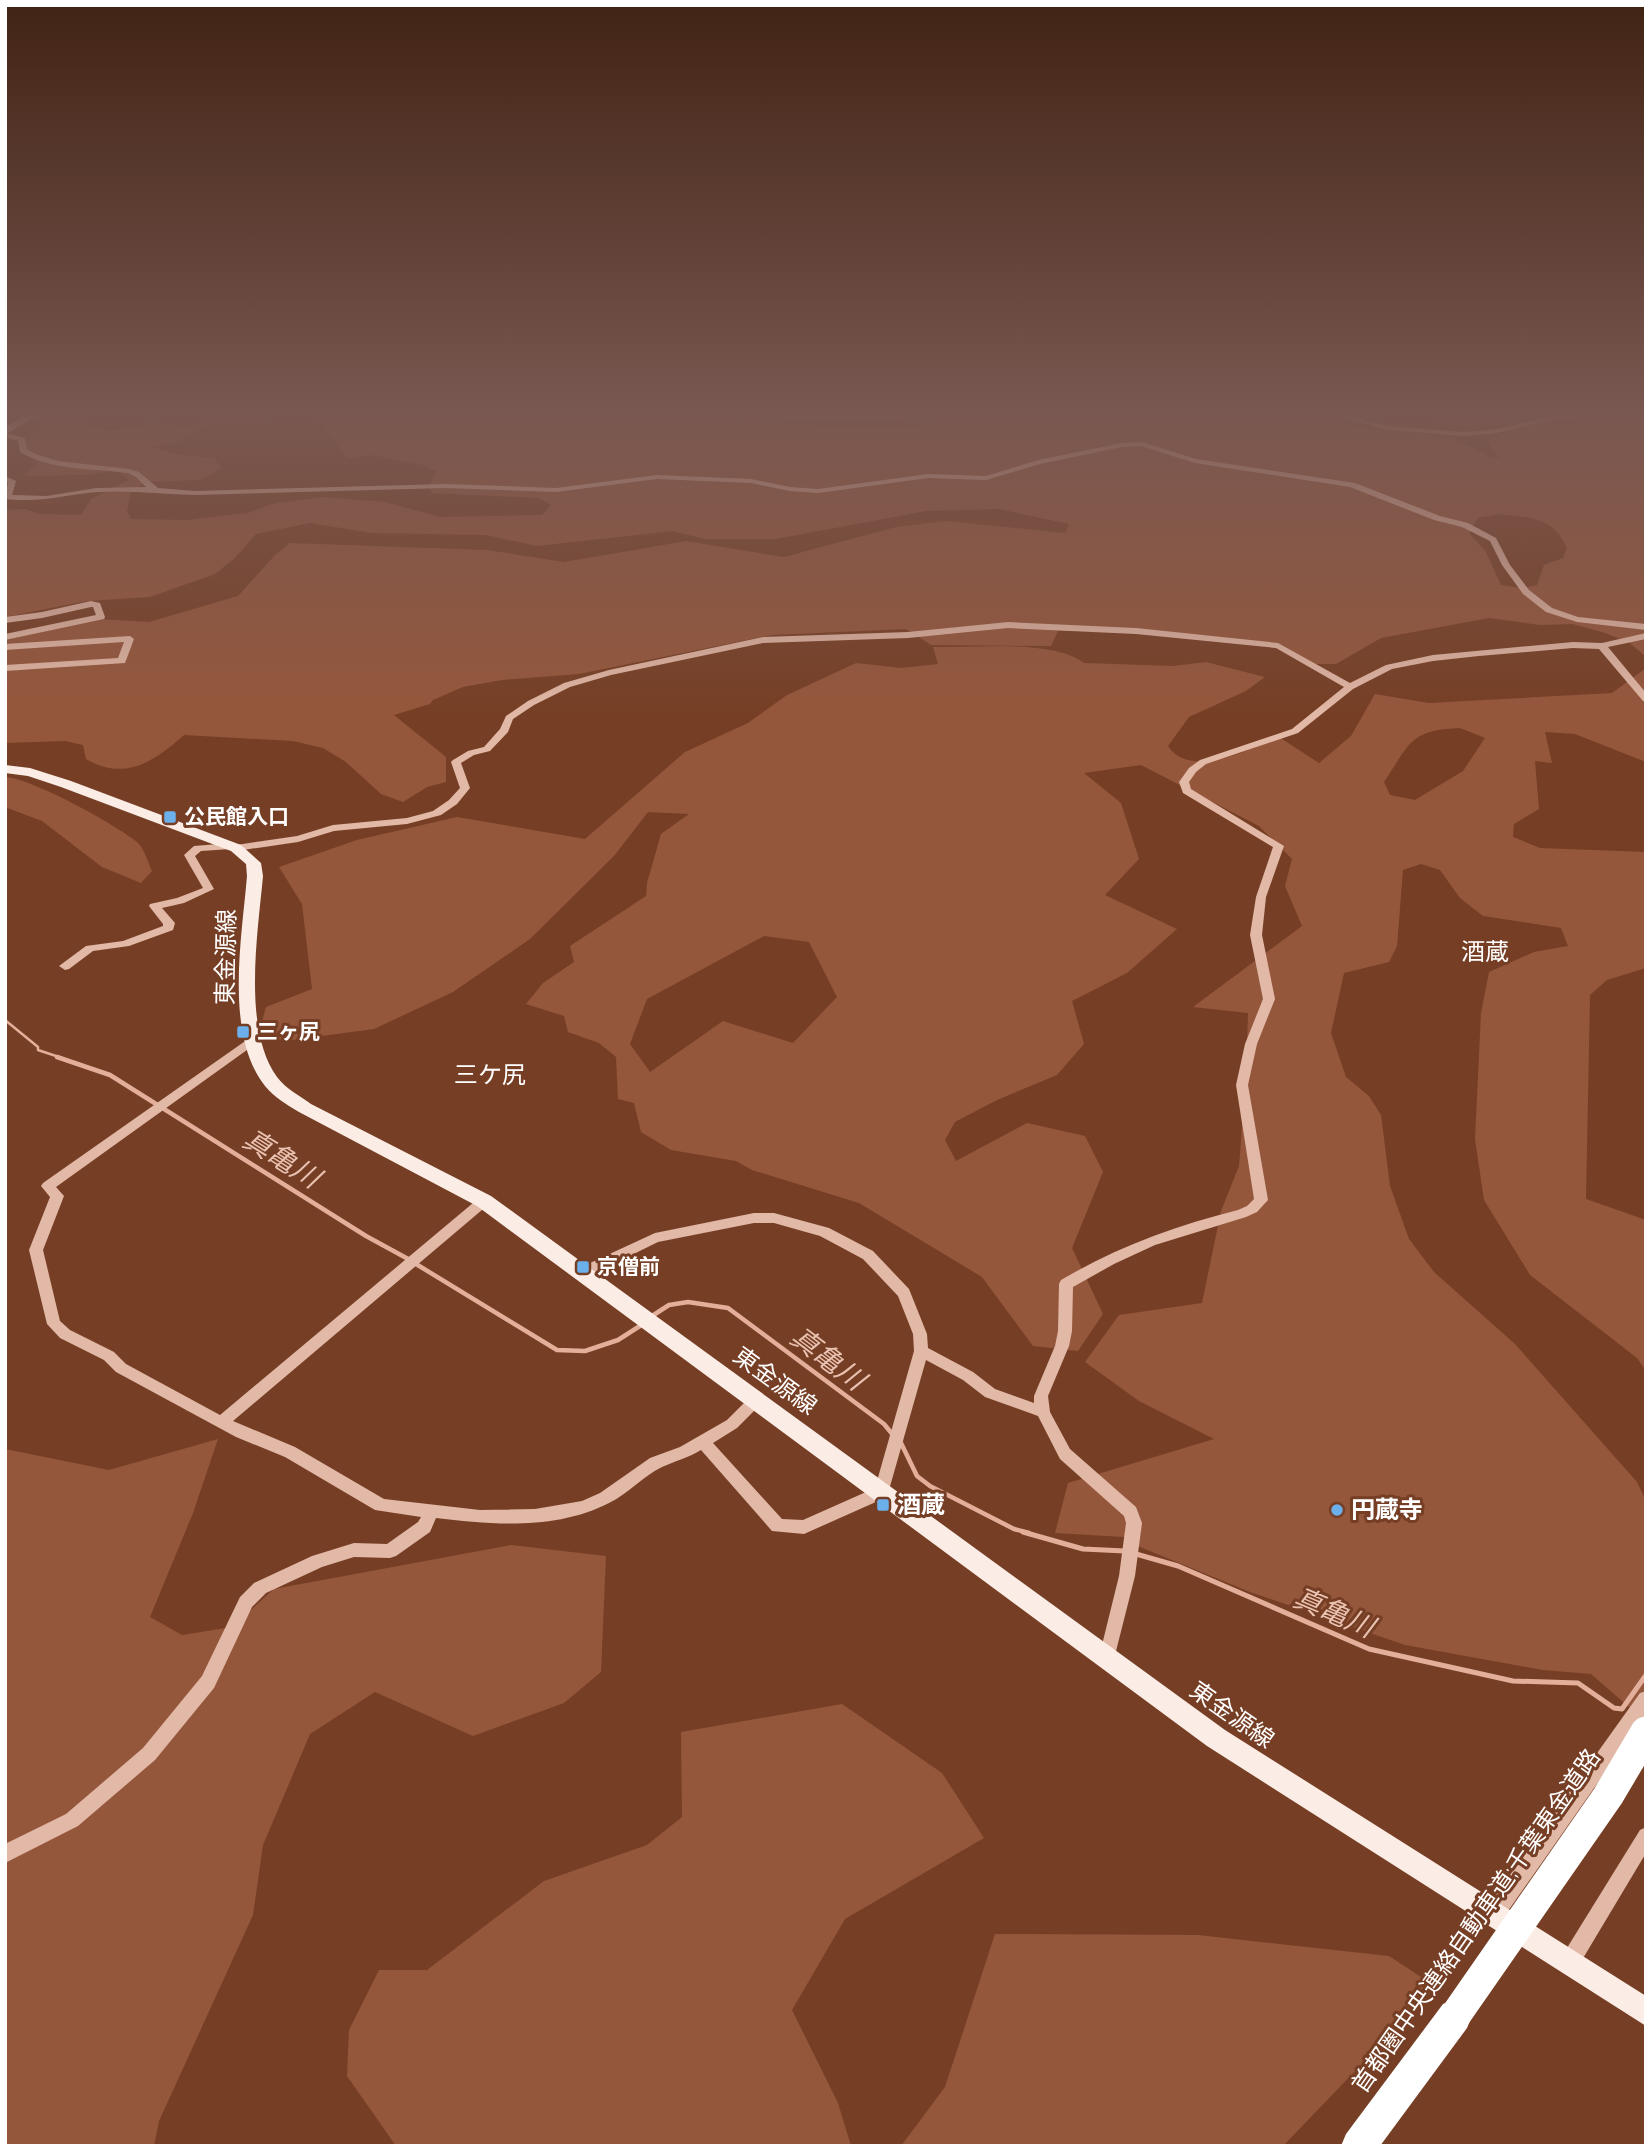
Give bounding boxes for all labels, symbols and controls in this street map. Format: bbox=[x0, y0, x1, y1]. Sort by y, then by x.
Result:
place label: 公民館入口 bbox=[184, 804, 289, 829]
marker: 公民館入口 bbox=[162, 809, 178, 825]
street label: 東金源線 bbox=[210, 909, 241, 1005]
district label: 酒蔵 bbox=[1461, 937, 1509, 966]
place label: 三ヶ尻 bbox=[257, 1019, 320, 1044]
marker: 三ヶ尻 bbox=[235, 1024, 251, 1040]
district label: 三ケ尻 bbox=[454, 1060, 526, 1089]
water label: 真亀川 bbox=[237, 1122, 329, 1196]
place label: 京僧前 bbox=[597, 1254, 660, 1279]
marker: 京僧前 bbox=[575, 1259, 591, 1275]
water label: 真亀川 bbox=[784, 1320, 874, 1399]
street label: 東金源線 bbox=[728, 1341, 823, 1421]
place label: 酒蔵 bbox=[897, 1490, 945, 1519]
place label: 円蔵寺 bbox=[1351, 1495, 1423, 1524]
marker: 酒蔵 bbox=[875, 1497, 891, 1513]
marker: 円蔵寺 bbox=[1329, 1502, 1345, 1518]
water label: 真亀川 bbox=[1289, 1581, 1382, 1645]
street label: 東金源線 bbox=[1185, 1675, 1280, 1754]
street label: 首都圏中央連絡自動車道;千葉東金道路 bbox=[1345, 1743, 1606, 2098]

